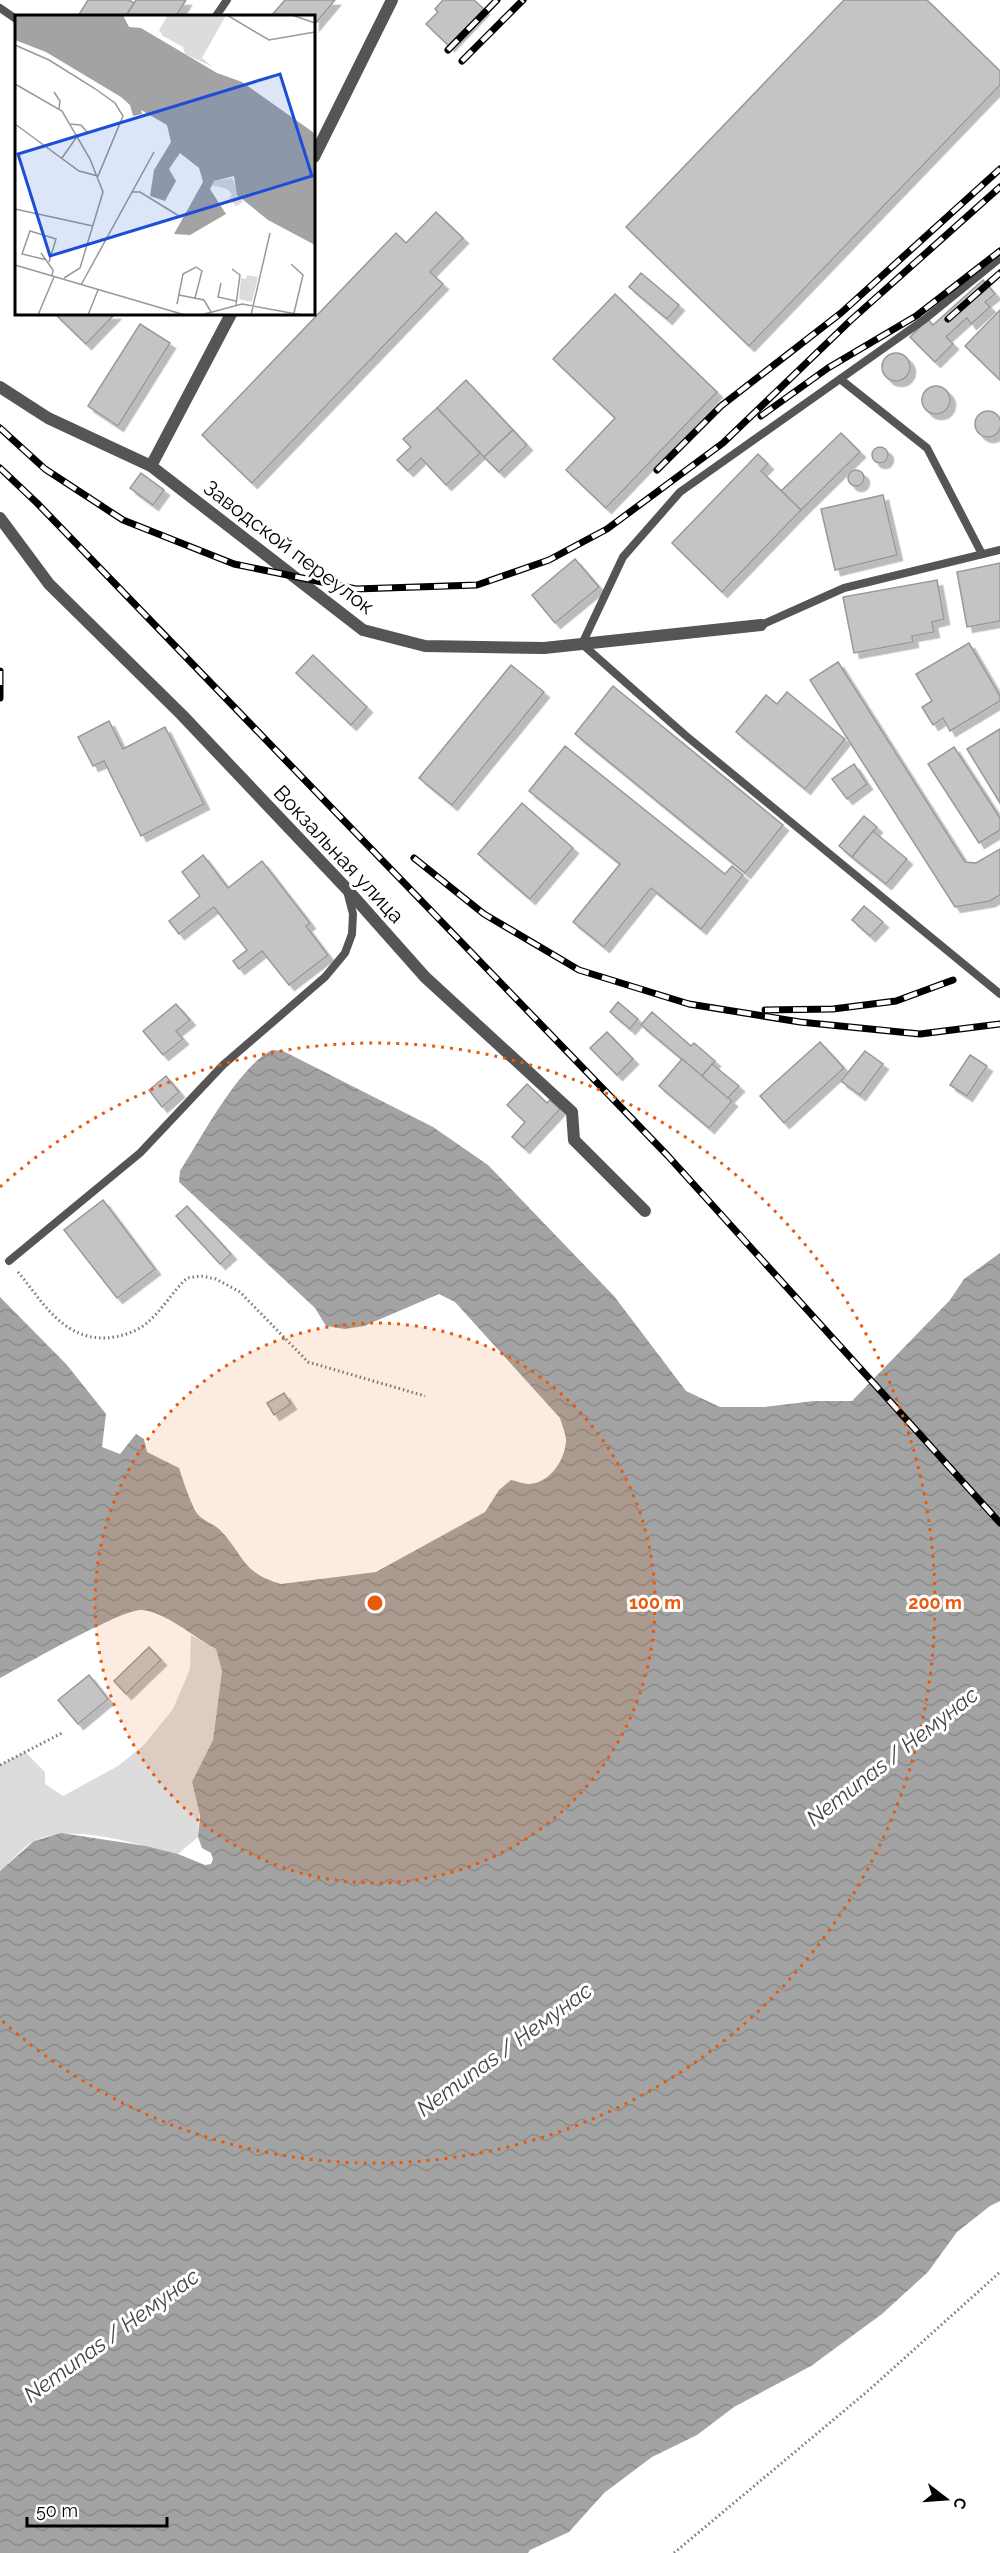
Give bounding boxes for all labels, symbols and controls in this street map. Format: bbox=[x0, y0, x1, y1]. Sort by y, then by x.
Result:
inset map bbox=[15, 15, 315, 315]
street label: Заводской переулок bbox=[199, 475, 379, 619]
street label: Вокзальная улица bbox=[269, 780, 409, 928]
text: 100 m bbox=[629, 1592, 681, 1613]
text: 200 m bbox=[908, 1592, 962, 1613]
centre of rings bbox=[365, 1593, 385, 1613]
water label: Nemunas / Немунас bbox=[801, 1681, 983, 1831]
water label: Nemunas / Немунас bbox=[411, 1976, 597, 2121]
water label: Nemunas / Немунас bbox=[18, 2262, 204, 2407]
north arrow bbox=[916, 2469, 976, 2529]
scale bar bbox=[27, 2490, 166, 2528]
text: С bbox=[949, 2495, 971, 2511]
text: 50 m bbox=[36, 2500, 78, 2521]

